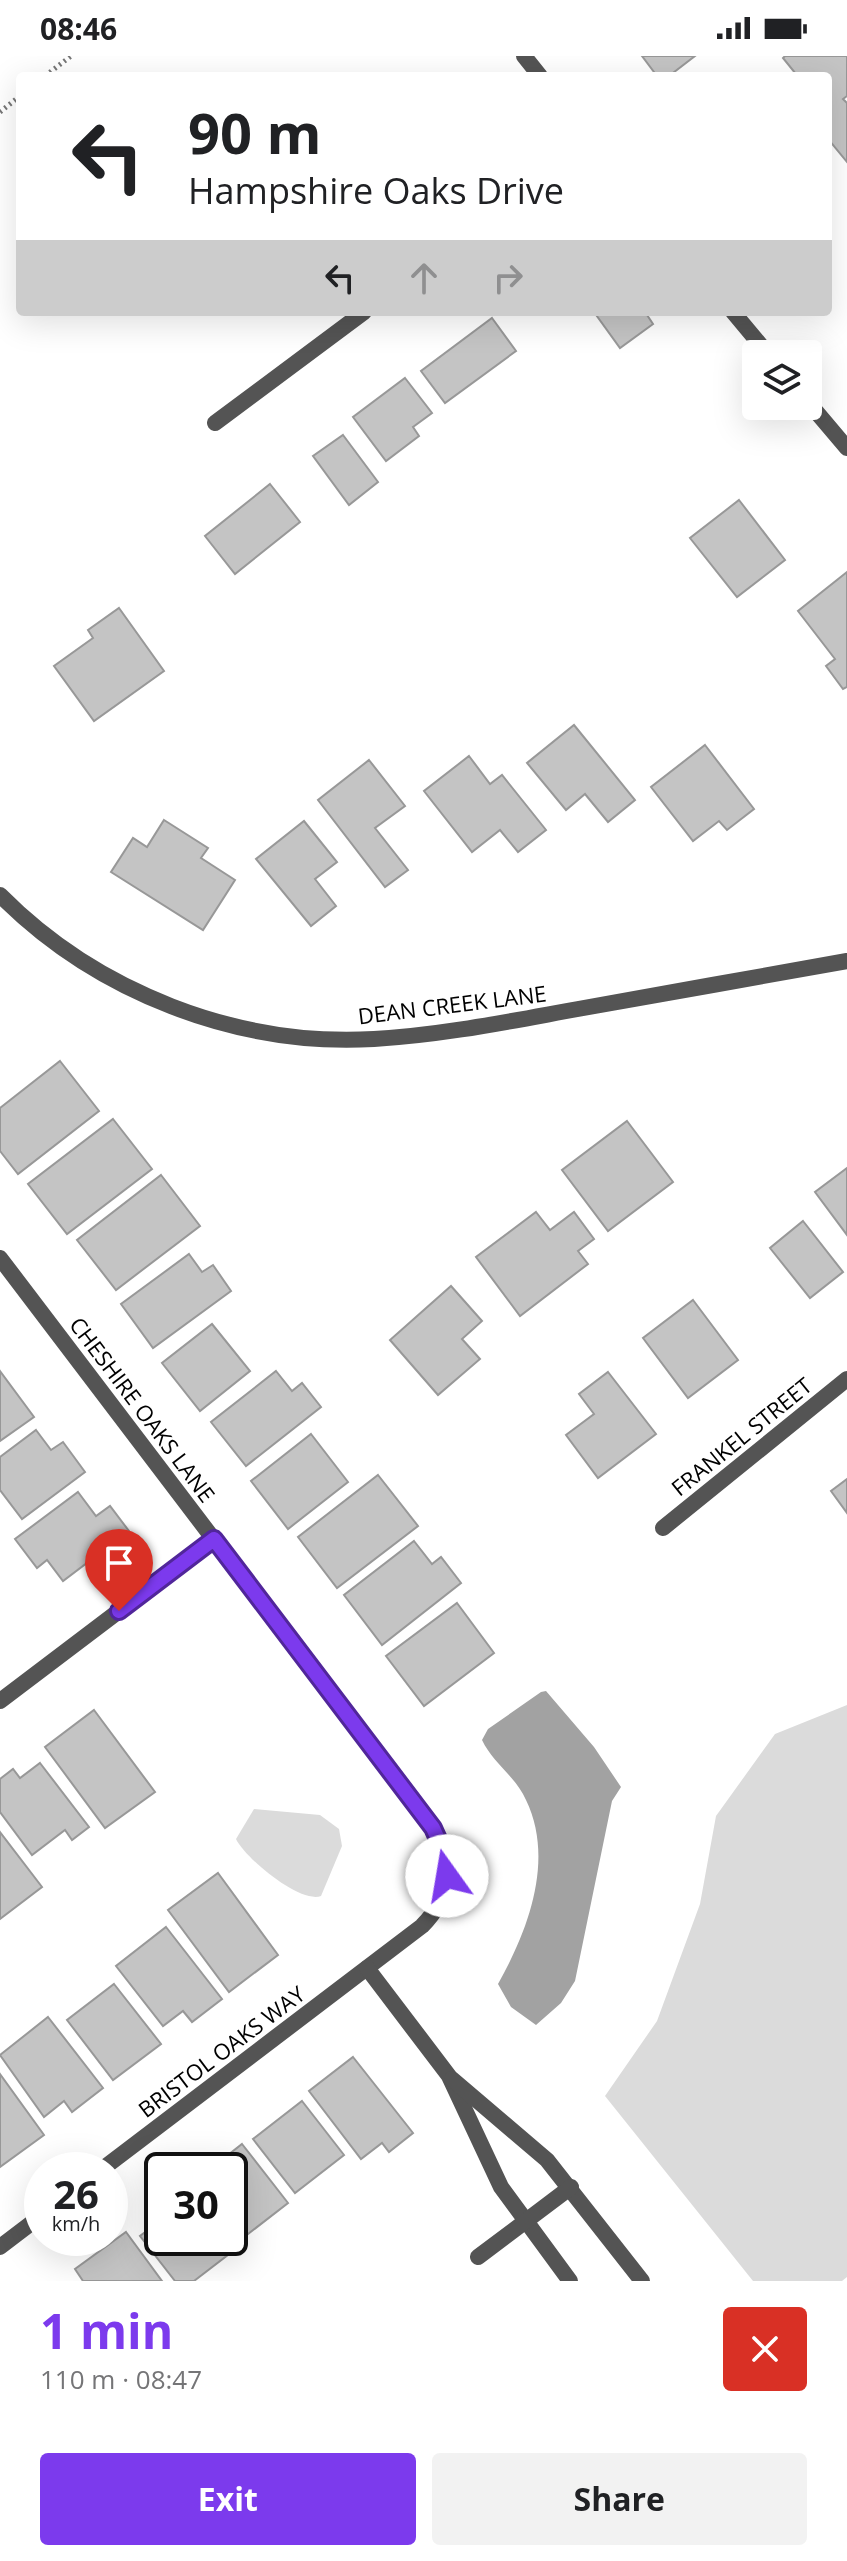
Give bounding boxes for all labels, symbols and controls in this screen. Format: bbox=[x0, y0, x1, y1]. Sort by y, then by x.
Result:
text: 08:46 bbox=[40, 8, 117, 49]
text: 90 m bbox=[188, 94, 322, 170]
icon: left bbox=[56, 104, 160, 208]
text: Hampshire Oaks Drive bbox=[188, 166, 564, 215]
icon: left bbox=[318, 256, 362, 300]
icon: ahead bbox=[402, 256, 446, 300]
icon: right bbox=[486, 256, 530, 300]
map controls bbox=[742, 340, 822, 420]
button: layers bbox=[742, 340, 822, 420]
street label: DEAN CREEK LANE bbox=[356, 978, 548, 1030]
street label: CHESHIRE OAKS LANE bbox=[63, 1310, 223, 1508]
street label: FRANKEL STREET bbox=[664, 1370, 818, 1502]
pin bbox=[85, 1529, 153, 1611]
icon: arrive bbox=[97, 1541, 141, 1585]
position arrow bbox=[405, 1834, 489, 1918]
street label: BRISTOL OAKS WAY bbox=[132, 1978, 311, 2124]
speed limit sign: 30 bbox=[144, 2152, 248, 2256]
text: 26 bbox=[53, 2166, 99, 2221]
text: km/h bbox=[52, 2210, 100, 2237]
text: 1 min bbox=[40, 2298, 173, 2363]
button: close bbox=[723, 2307, 807, 2391]
text: 110 m · 08:47 bbox=[40, 2361, 202, 2397]
button: Exit bbox=[40, 2453, 416, 2545]
button: Share bbox=[432, 2453, 807, 2545]

